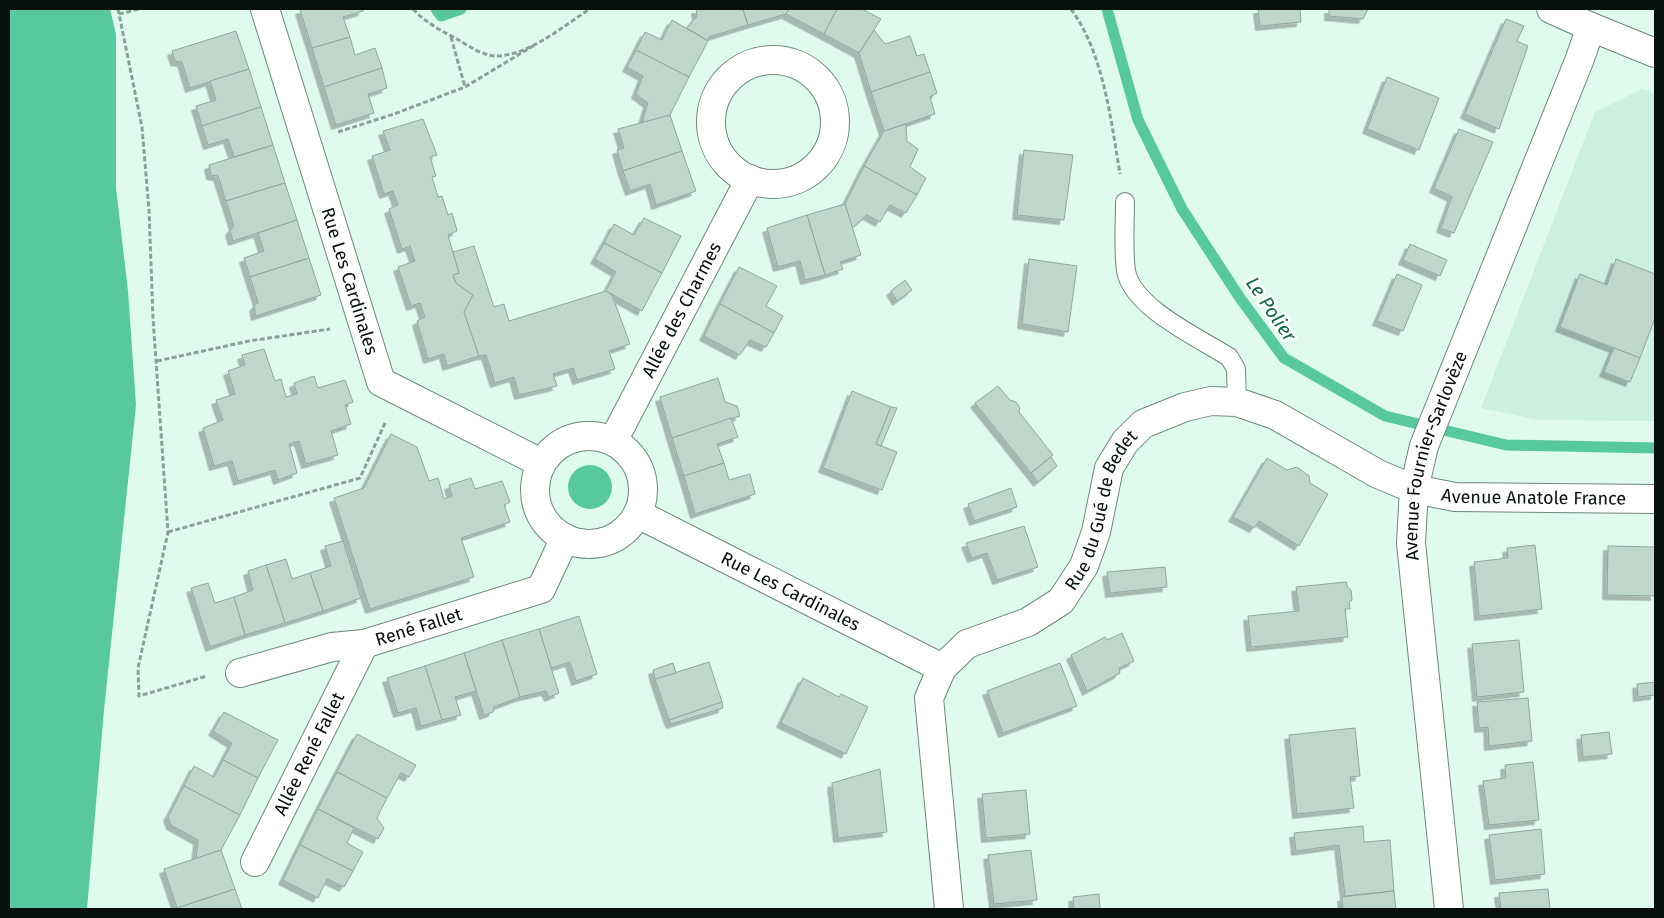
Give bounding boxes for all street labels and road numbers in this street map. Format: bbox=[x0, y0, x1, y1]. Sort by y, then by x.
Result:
street label: Rue Les Cardinales bbox=[316, 205, 383, 357]
street label: Allée des Charmes bbox=[637, 238, 726, 381]
street label: Avenue Fournier-Sarlovèze bbox=[1400, 348, 1472, 562]
street label: Rue du Gué de Bedet bbox=[1060, 425, 1142, 595]
street label: Avenue Anatole France bbox=[1440, 484, 1626, 510]
street label: Rue Les Cardinales bbox=[717, 547, 864, 636]
street label: René Fallet bbox=[373, 603, 465, 651]
street label: Allée René Fallet bbox=[269, 688, 349, 819]

